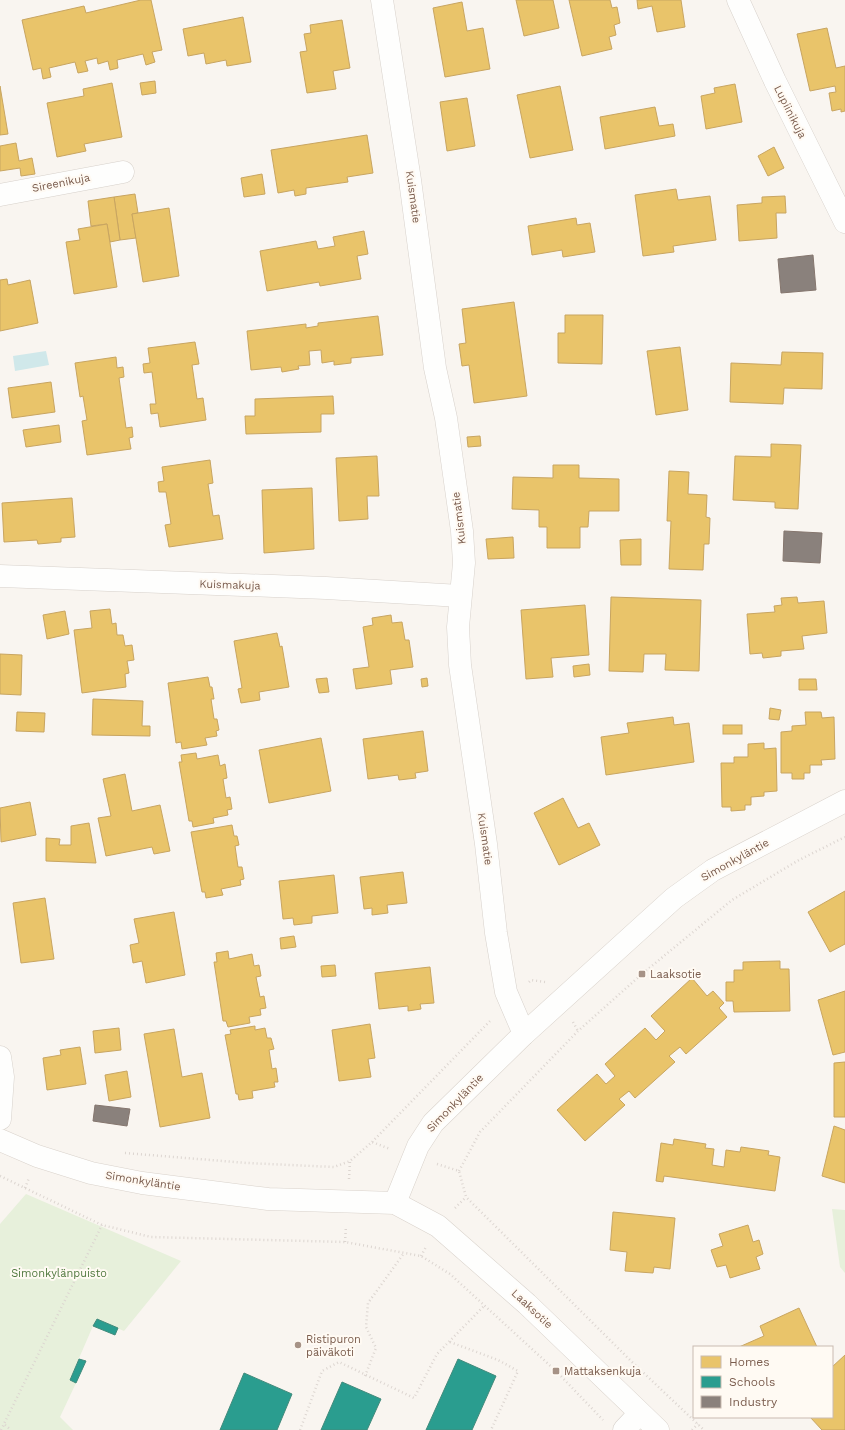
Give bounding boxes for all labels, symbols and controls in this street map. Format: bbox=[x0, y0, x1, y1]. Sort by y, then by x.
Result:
street label: Lupiinikuja bbox=[771, 83, 809, 141]
street label: Kuismatie bbox=[403, 170, 423, 224]
street label: Sireenikuja bbox=[31, 171, 91, 195]
street label: Kuismatie bbox=[449, 491, 469, 545]
street label: Kuismakuja bbox=[199, 577, 261, 593]
street label: Kuismatie bbox=[475, 812, 495, 866]
street label: Simonkyläntie bbox=[699, 836, 771, 884]
place label: Laaksotie bbox=[650, 968, 701, 981]
marker: Laaksotie bbox=[637, 969, 647, 979]
street label: Simonkyläntie bbox=[424, 1071, 486, 1135]
street label: Simonkyläntie bbox=[104, 1169, 182, 1193]
park label: Simonkylänpuisto bbox=[11, 1267, 107, 1280]
street label: Laaksotie bbox=[509, 1287, 555, 1331]
place label: Ristipuron päiväkoti bbox=[306, 1333, 361, 1359]
marker: Ristipuron päiväkoti bbox=[293, 1340, 303, 1350]
legend bbox=[693, 1346, 833, 1418]
text: Homes bbox=[729, 1355, 770, 1369]
place label: Mattaksenkuja bbox=[564, 1365, 641, 1378]
marker: Mattaksenkuja bbox=[551, 1366, 561, 1376]
text: Schools bbox=[729, 1375, 775, 1389]
text: Industry bbox=[729, 1395, 778, 1409]

